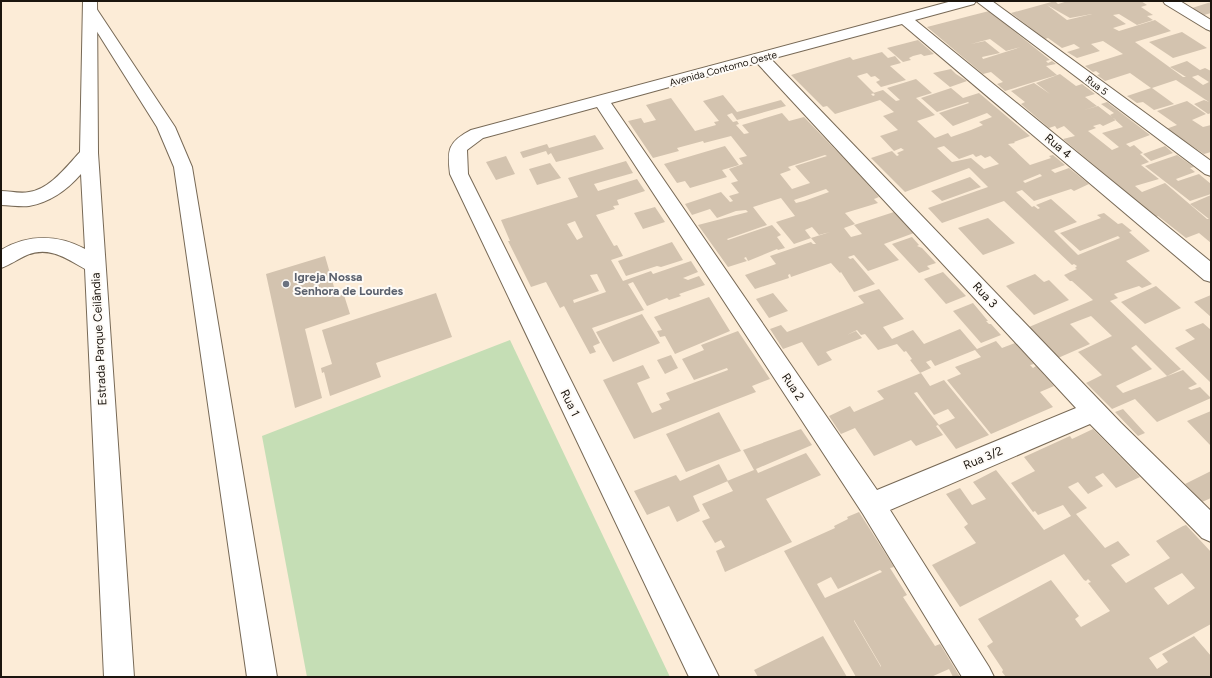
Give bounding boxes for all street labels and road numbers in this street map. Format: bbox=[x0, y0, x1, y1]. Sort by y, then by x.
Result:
street label: Avenida Contorno Oeste bbox=[668, 48, 779, 89]
street label: Rua 5 bbox=[1083, 73, 1111, 98]
street label: Rua 4 bbox=[1042, 131, 1075, 162]
street label: Estrada Parque Ceilândia bbox=[89, 272, 109, 406]
street label: Rua 3 bbox=[970, 279, 1000, 311]
street label: Rua 2 bbox=[779, 371, 807, 403]
street label: Rua 1 bbox=[558, 387, 582, 419]
street label: Rua 3/2 bbox=[961, 444, 1005, 472]

